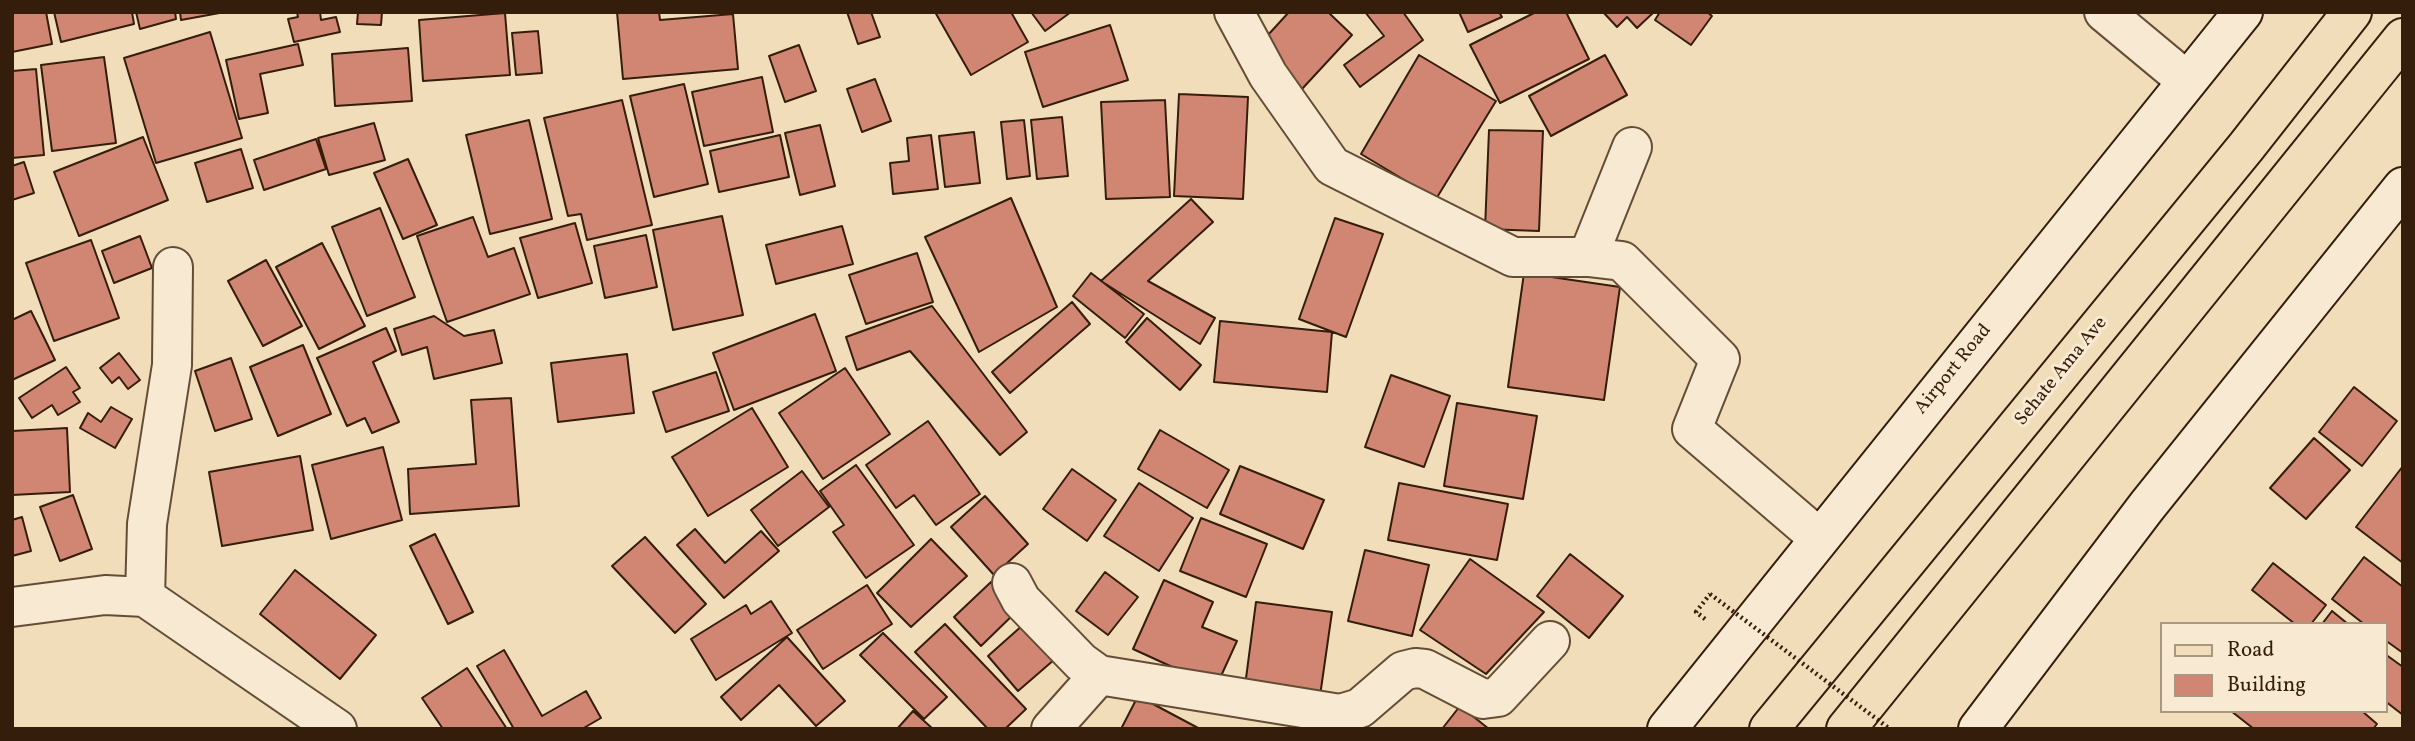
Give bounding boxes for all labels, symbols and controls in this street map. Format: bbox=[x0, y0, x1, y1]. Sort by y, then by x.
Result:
street label: Sehate Ama Ave bbox=[2011, 313, 2113, 431]
street label: Airport Road bbox=[1911, 320, 1997, 420]
legend bbox=[2160, 622, 2387, 713]
text: Road bbox=[2227, 636, 2274, 665]
text: Building bbox=[2227, 671, 2306, 700]

